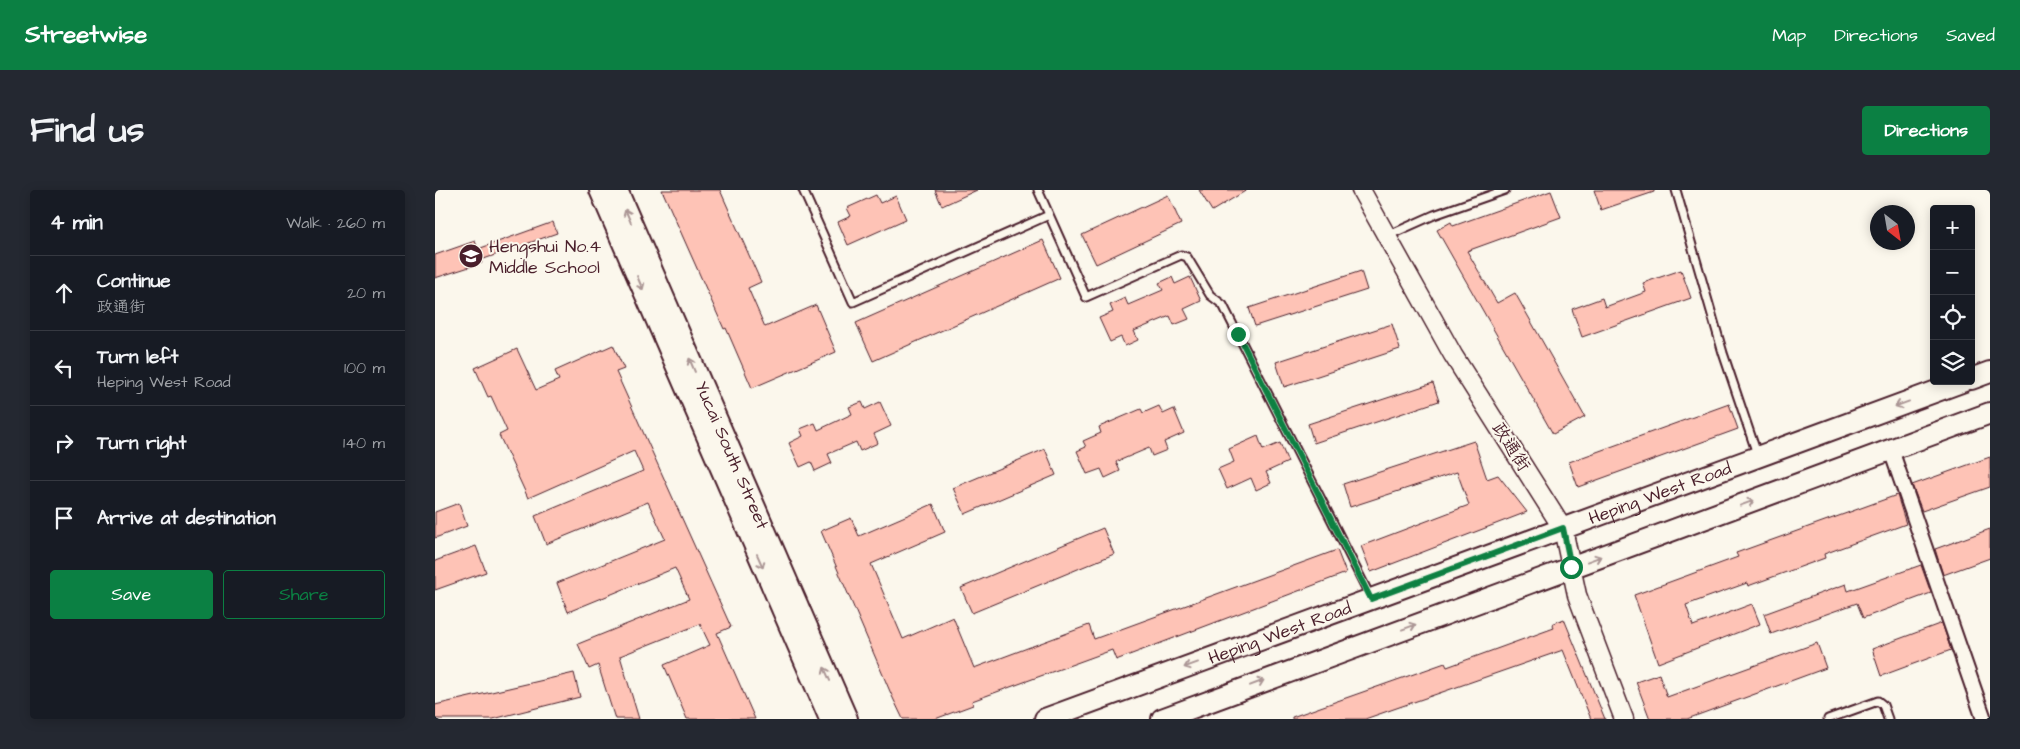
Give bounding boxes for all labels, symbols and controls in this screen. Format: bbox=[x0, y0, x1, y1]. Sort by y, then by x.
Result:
text: Streetwise bbox=[25, 18, 147, 52]
text: Map bbox=[1772, 23, 1806, 48]
text: Directions bbox=[1834, 23, 1918, 48]
text: Saved bbox=[1946, 23, 1995, 48]
text: Find us bbox=[30, 106, 144, 155]
button: Directions bbox=[1862, 106, 1990, 155]
north arrow bbox=[1870, 205, 1915, 250]
map controls bbox=[1930, 205, 1975, 385]
button: + bbox=[1930, 205, 1975, 250]
text: 4 min bbox=[50, 208, 103, 237]
one-way arrow bbox=[622, 209, 632, 224]
text: Walk · 260 m bbox=[286, 212, 385, 234]
place label: Hengshui No.4 Middle School bbox=[489, 234, 601, 280]
school or university icon: Hengshui No.4 Middle School bbox=[458, 243, 484, 269]
button: − bbox=[1930, 250, 1975, 295]
text: Continue bbox=[97, 268, 171, 295]
one-way arrow bbox=[636, 275, 646, 290]
icon: ahead bbox=[50, 279, 78, 307]
text: 20 m bbox=[347, 282, 385, 304]
button: locate bbox=[1930, 295, 1975, 340]
text: 政通街 bbox=[97, 296, 145, 318]
route end bbox=[1227, 323, 1250, 346]
button: layers bbox=[1930, 340, 1975, 385]
text: Turn left bbox=[97, 344, 178, 371]
icon: left bbox=[50, 354, 78, 382]
text: 100 m bbox=[344, 357, 385, 379]
one-way arrow bbox=[687, 358, 697, 373]
text: Heping West Road bbox=[97, 371, 231, 393]
street label: Yucai South Street bbox=[689, 377, 776, 534]
one-way arrow bbox=[1894, 400, 1910, 409]
street label: 政通街 bbox=[1486, 418, 1536, 476]
icon: right bbox=[50, 429, 78, 457]
text: Turn right bbox=[97, 430, 186, 457]
text: 140 m bbox=[343, 432, 385, 454]
street label: Heping West Road bbox=[1585, 455, 1735, 531]
one-way arrow bbox=[1739, 498, 1754, 507]
icon: arrive bbox=[50, 504, 78, 532]
text: Arrive at destination bbox=[97, 505, 276, 532]
one-way arrow bbox=[757, 553, 766, 568]
one-way arrow bbox=[1586, 554, 1602, 563]
route start bbox=[1560, 556, 1583, 579]
button: Save bbox=[50, 570, 213, 619]
button: Share bbox=[223, 570, 385, 619]
street label: Heping West Road bbox=[1205, 595, 1355, 670]
one-way arrow bbox=[1401, 622, 1416, 631]
one-way arrow bbox=[1183, 661, 1199, 670]
one-way arrow bbox=[822, 667, 832, 682]
one-way arrow bbox=[1249, 678, 1264, 687]

